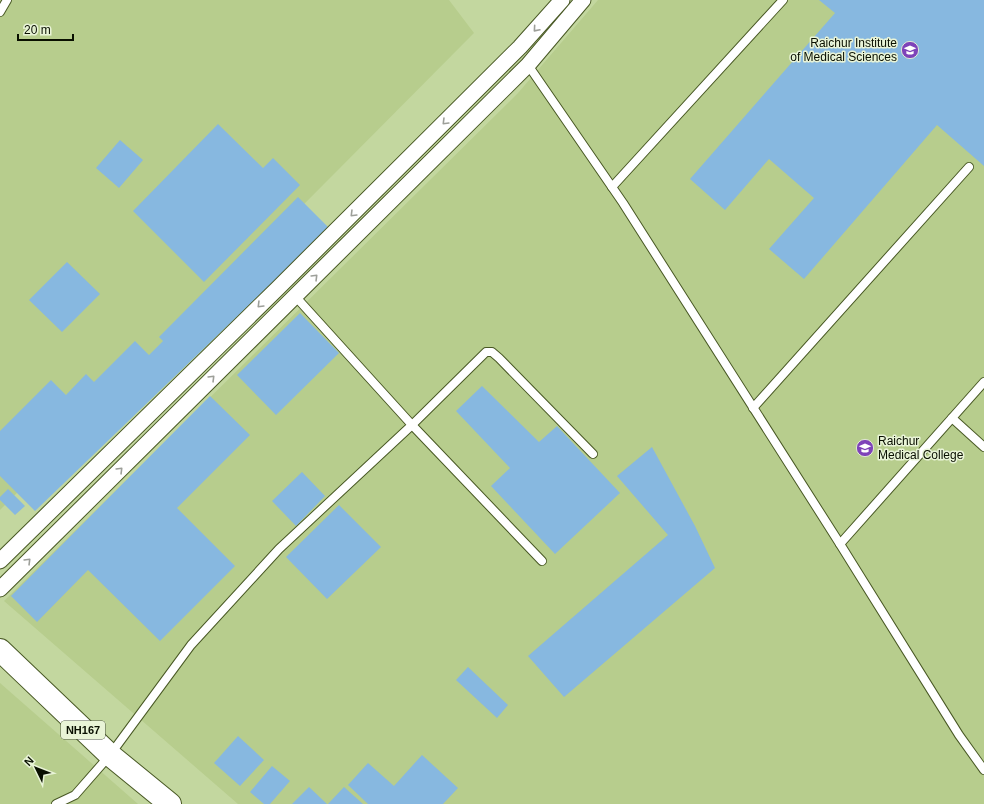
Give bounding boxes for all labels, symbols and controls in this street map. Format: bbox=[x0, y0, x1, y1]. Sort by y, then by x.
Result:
scale bar bbox=[18, 16, 73, 42]
text: 20 m bbox=[24, 23, 51, 37]
one-way arrow bbox=[534, 25, 541, 32]
place label: Raichur Institute of Medical Sciences bbox=[790, 36, 897, 64]
school or university icon: Raichur Institute of Medical Sciences bbox=[900, 40, 920, 60]
one-way arrow bbox=[442, 117, 450, 125]
one-way arrow bbox=[350, 209, 358, 217]
one-way arrow bbox=[310, 274, 318, 282]
one-way arrow bbox=[257, 300, 265, 308]
one-way arrow bbox=[207, 375, 215, 383]
place label: Raichur Medical College bbox=[878, 434, 964, 462]
school or university icon: Raichur Medical College bbox=[855, 438, 875, 458]
one-way arrow bbox=[115, 467, 123, 475]
one-way arrow bbox=[23, 558, 31, 566]
road number: NH167 bbox=[61, 721, 105, 739]
north arrow bbox=[16, 748, 56, 788]
text: N bbox=[22, 754, 36, 768]

